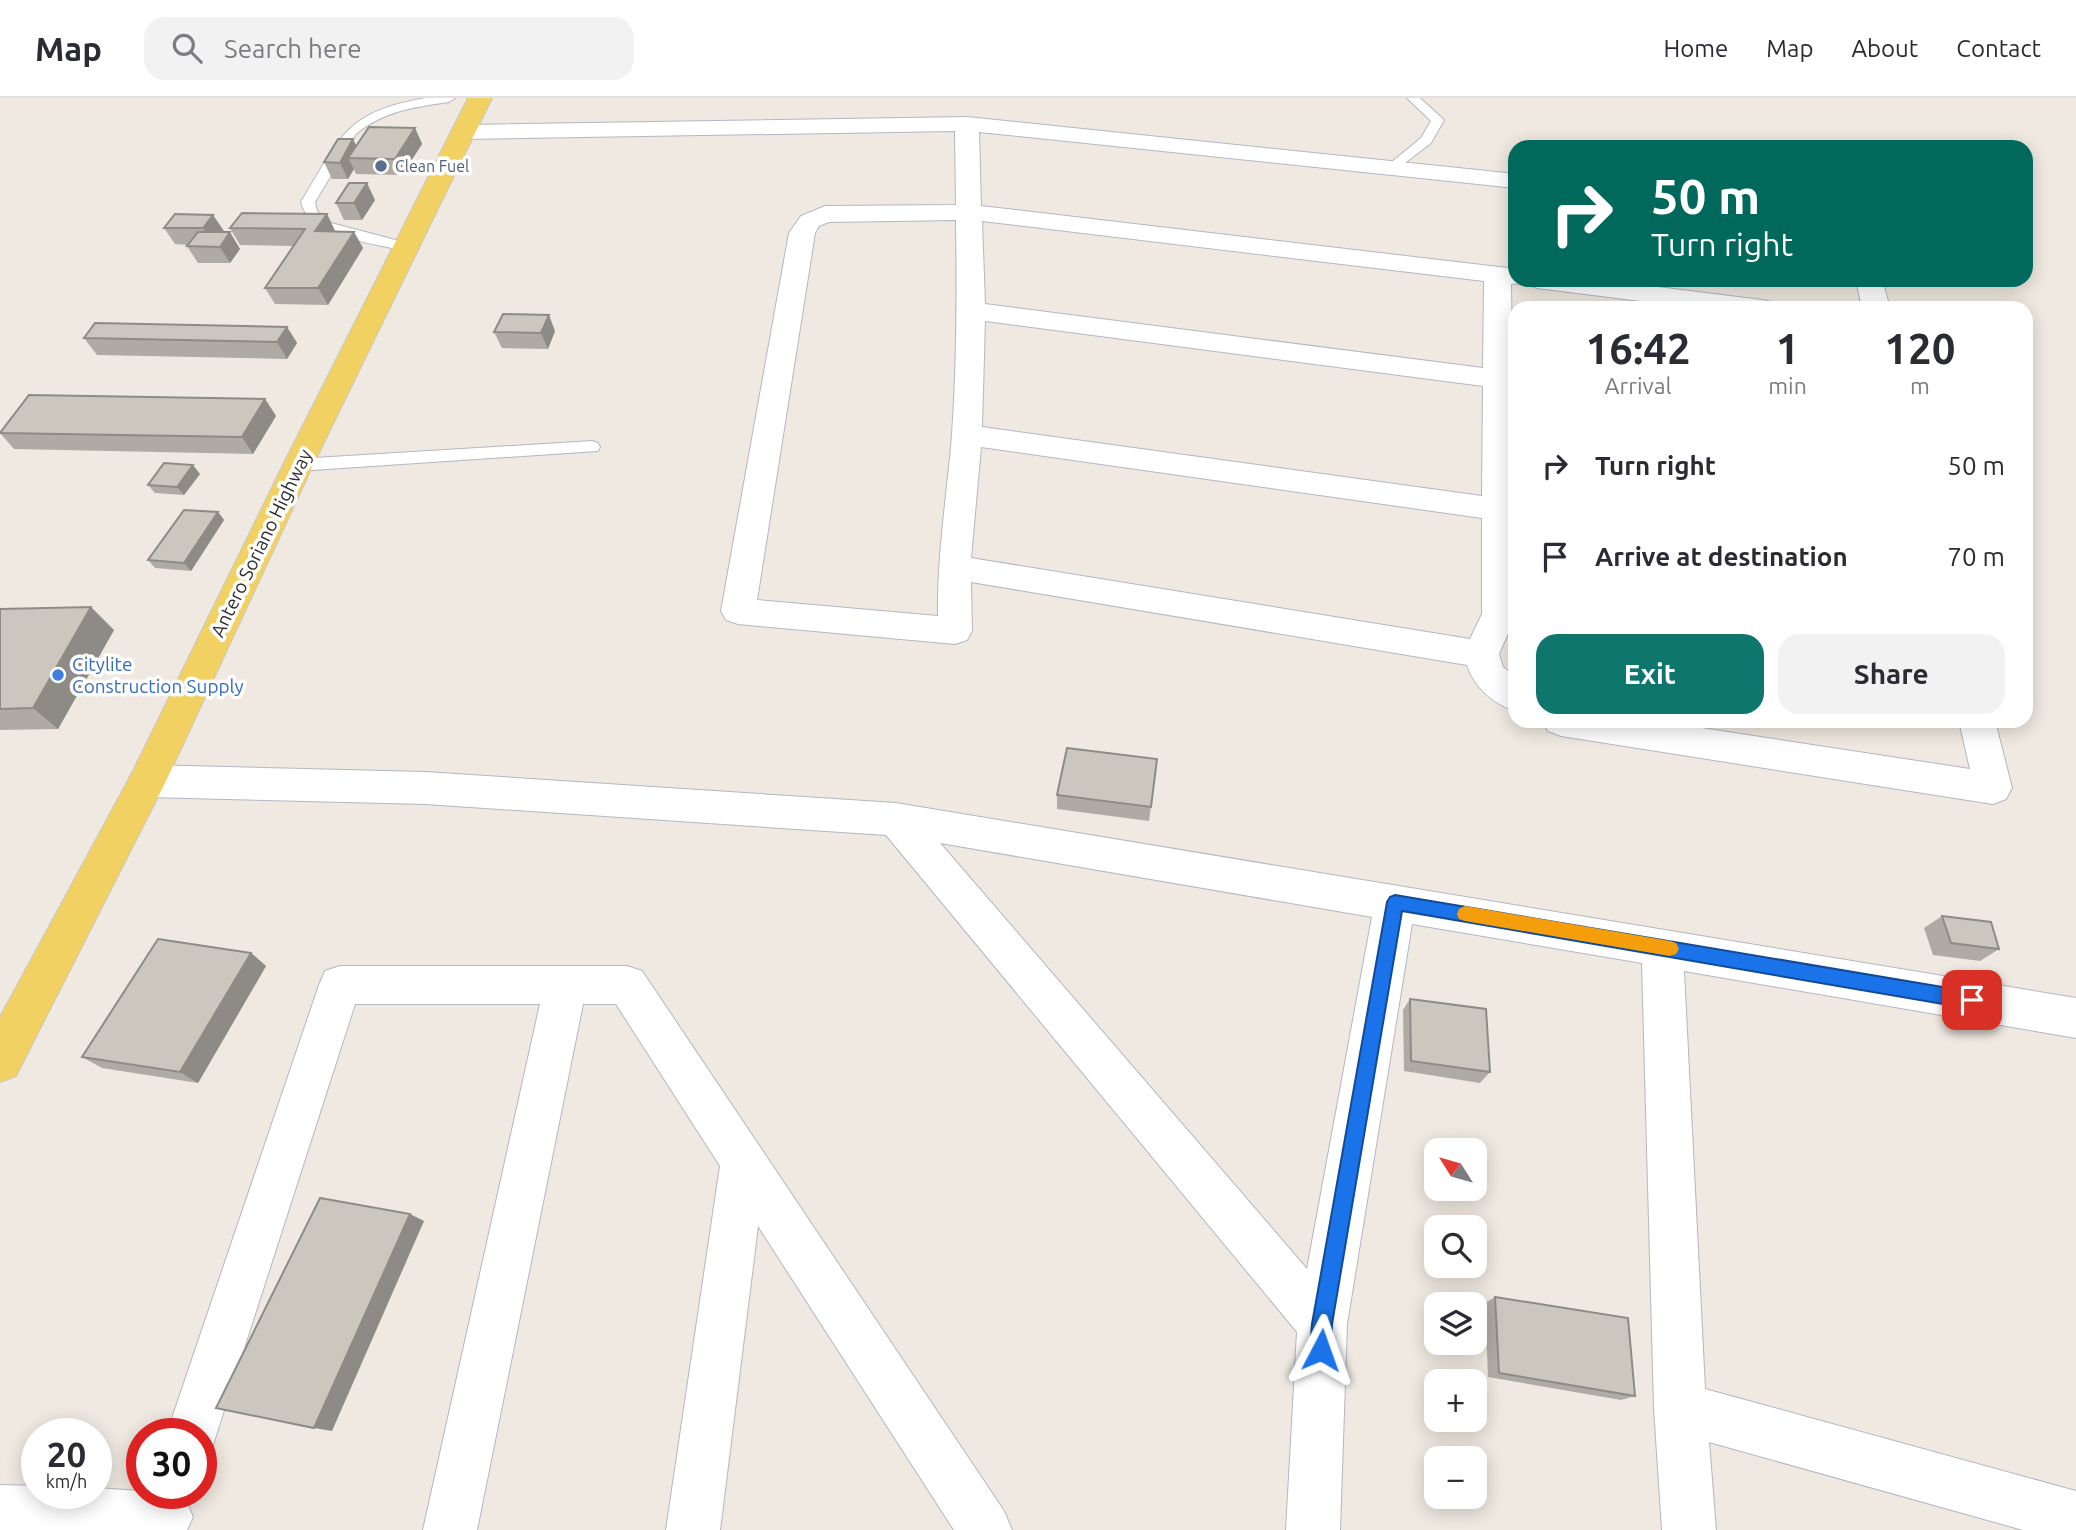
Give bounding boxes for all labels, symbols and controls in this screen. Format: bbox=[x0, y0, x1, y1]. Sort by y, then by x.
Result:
search box bbox=[144, 17, 634, 80]
icon: search bbox=[168, 29, 206, 67]
text: Map bbox=[35, 30, 102, 67]
text: Search here bbox=[224, 34, 362, 63]
text: Home bbox=[1663, 35, 1728, 62]
text: Map bbox=[1766, 35, 1813, 62]
text: About bbox=[1851, 35, 1918, 62]
text: Contact bbox=[1956, 35, 2041, 62]
place label: Clean Fuel bbox=[395, 157, 469, 175]
marker: Clean Fuel bbox=[373, 158, 389, 174]
icon: right bbox=[1536, 168, 1627, 259]
text: 50 m bbox=[1651, 168, 1760, 223]
text: Turn right bbox=[1651, 226, 1793, 262]
text: 16:42 bbox=[1586, 325, 1691, 372]
text: 1 bbox=[1776, 325, 1799, 372]
text: 120 bbox=[1884, 325, 1955, 372]
text: Arrival bbox=[1605, 373, 1672, 398]
text: min bbox=[1768, 373, 1807, 398]
text: m bbox=[1910, 373, 1930, 398]
street label: Antero Soriano Highway bbox=[206, 446, 316, 640]
icon: right bbox=[1536, 447, 1574, 485]
text: Turn right bbox=[1595, 451, 1716, 480]
text: 50 m bbox=[1947, 451, 2005, 480]
icon: arrive bbox=[1536, 538, 1574, 576]
text: Arrive at destination bbox=[1595, 542, 1848, 571]
text: 70 m bbox=[1947, 542, 2005, 571]
button: Exit bbox=[1536, 634, 1764, 714]
button: Share bbox=[1778, 634, 2005, 714]
place label: Citylite Construction Supply bbox=[72, 653, 244, 697]
marker: Citylite Construction Supply bbox=[50, 667, 66, 683]
pin bbox=[1942, 970, 2002, 1030]
icon: arrive bbox=[1953, 981, 1991, 1019]
north arrow bbox=[1424, 1138, 1488, 1200]
map controls bbox=[1424, 1138, 1487, 1509]
button: search bbox=[1424, 1215, 1487, 1278]
button: layers bbox=[1424, 1292, 1487, 1355]
position arrow bbox=[1284, 1313, 1358, 1387]
button: + bbox=[1424, 1369, 1487, 1432]
speed limit sign: 30 bbox=[126, 1418, 217, 1509]
text: 20 bbox=[47, 1434, 86, 1474]
button: − bbox=[1424, 1446, 1487, 1509]
text: km/h bbox=[46, 1471, 87, 1491]

